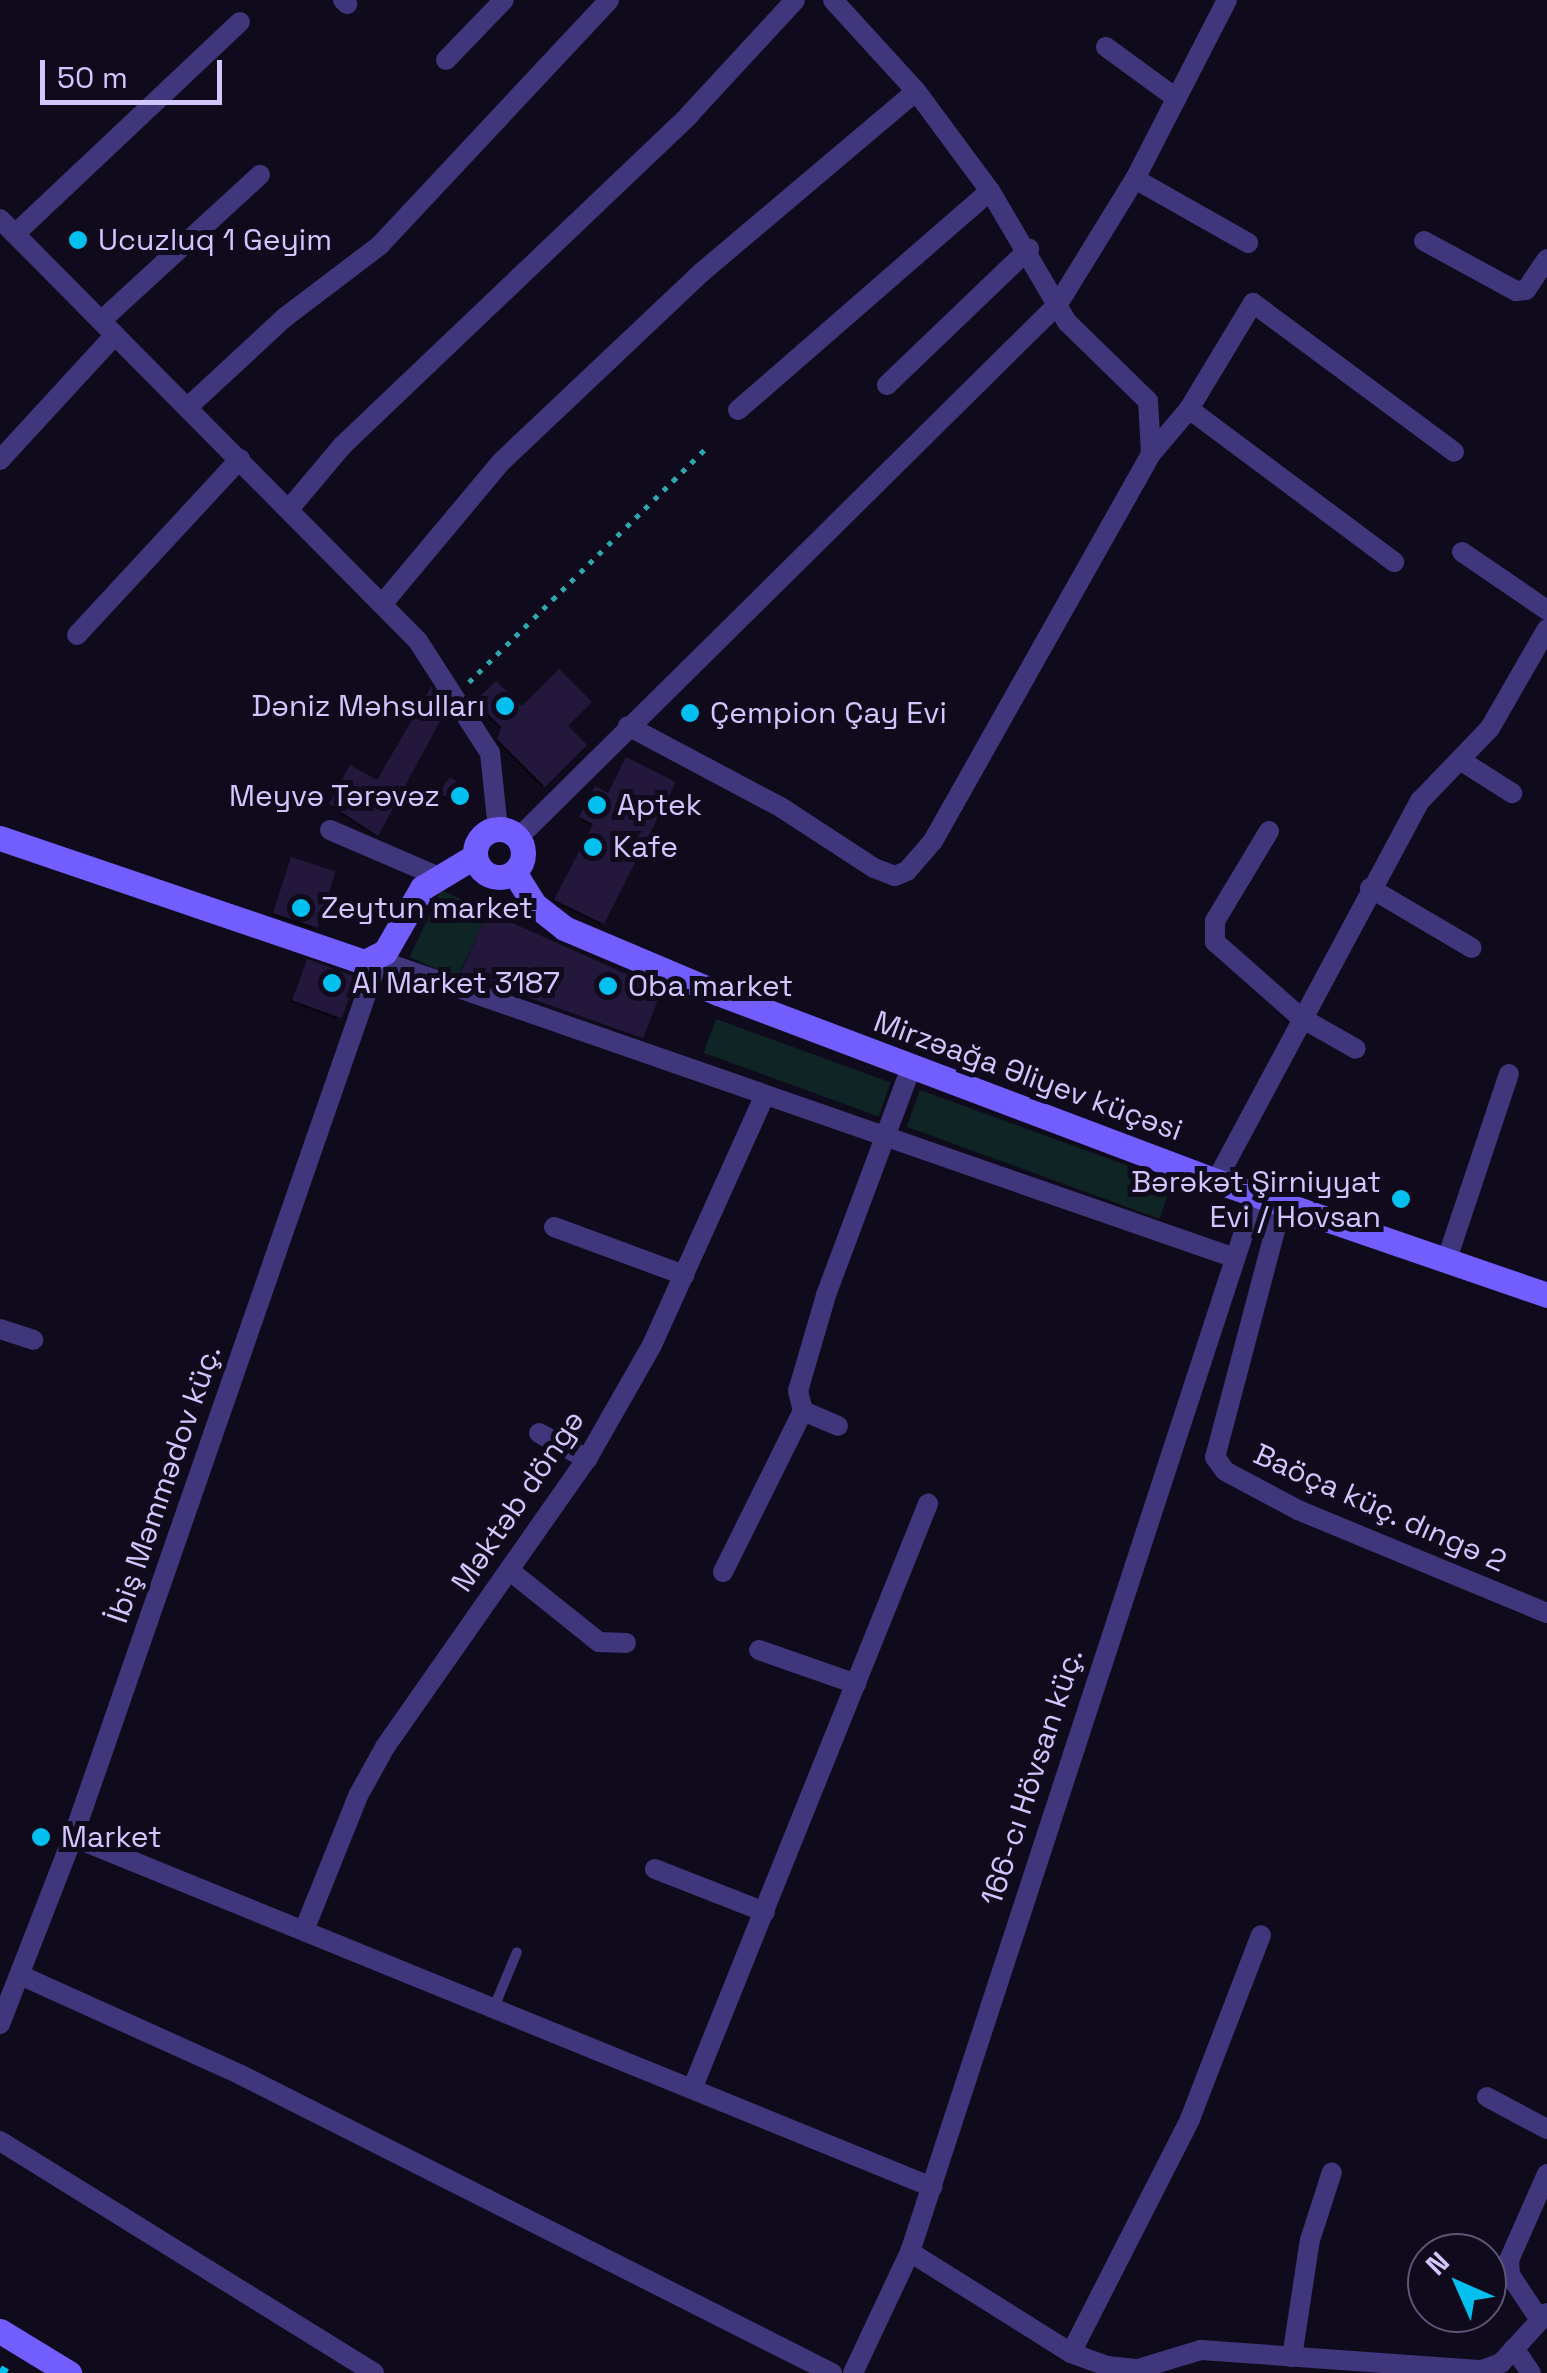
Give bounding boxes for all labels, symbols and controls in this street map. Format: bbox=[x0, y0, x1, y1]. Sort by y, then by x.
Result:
scale bar bbox=[45, 40, 228, 102]
text: 50 m bbox=[57, 58, 128, 97]
place label: Ucuzluq 1 Geyim bbox=[98, 222, 332, 258]
marker: Ucuzluq 1 Geyim bbox=[67, 229, 89, 251]
place label: Dəniz Məhsulları bbox=[251, 688, 485, 724]
marker: Dəniz Məhsulları bbox=[494, 695, 516, 717]
place label: Çempion Çay Evi bbox=[710, 695, 947, 731]
marker: Çempion Çay Evi bbox=[679, 702, 701, 724]
place label: Meyvə Tərəvəz bbox=[228, 778, 440, 814]
marker: Meyvə Tərəvəz bbox=[449, 785, 471, 807]
place label: Aptek bbox=[617, 787, 702, 823]
marker: Aptek bbox=[586, 794, 608, 816]
place label: Kafe bbox=[613, 829, 678, 865]
marker: Kafe bbox=[582, 836, 604, 858]
place label: Zeytun market bbox=[321, 890, 533, 926]
marker: Zeytun market bbox=[290, 897, 312, 919]
place label: Al Market 3187 bbox=[352, 965, 560, 1001]
place label: Oba market bbox=[628, 968, 793, 1004]
marker: Al Market 3187 bbox=[321, 972, 343, 994]
marker: Oba market bbox=[597, 975, 619, 997]
street label: Mirzəağa Əliyev küçəsi bbox=[869, 1003, 1187, 1149]
place label: Bərəkət Şirniyyat Evi / Hovsan bbox=[1131, 1164, 1381, 1234]
marker: Bərəkət Şirniyyat Evi / Hovsan bbox=[1390, 1188, 1412, 1210]
street label: İbiş Məmmədov küç. bbox=[100, 1340, 228, 1628]
street label: Məktəb döngə bbox=[444, 1403, 592, 1599]
street label: Baöça küç. dıngə 2 bbox=[1248, 1436, 1512, 1580]
street label: 166-cı Hövsan küç. bbox=[973, 1644, 1091, 1910]
place label: Market bbox=[61, 1819, 162, 1855]
marker: Market bbox=[30, 1826, 52, 1848]
north arrow bbox=[1407, 2233, 1507, 2333]
text: N bbox=[1418, 2244, 1457, 2283]

